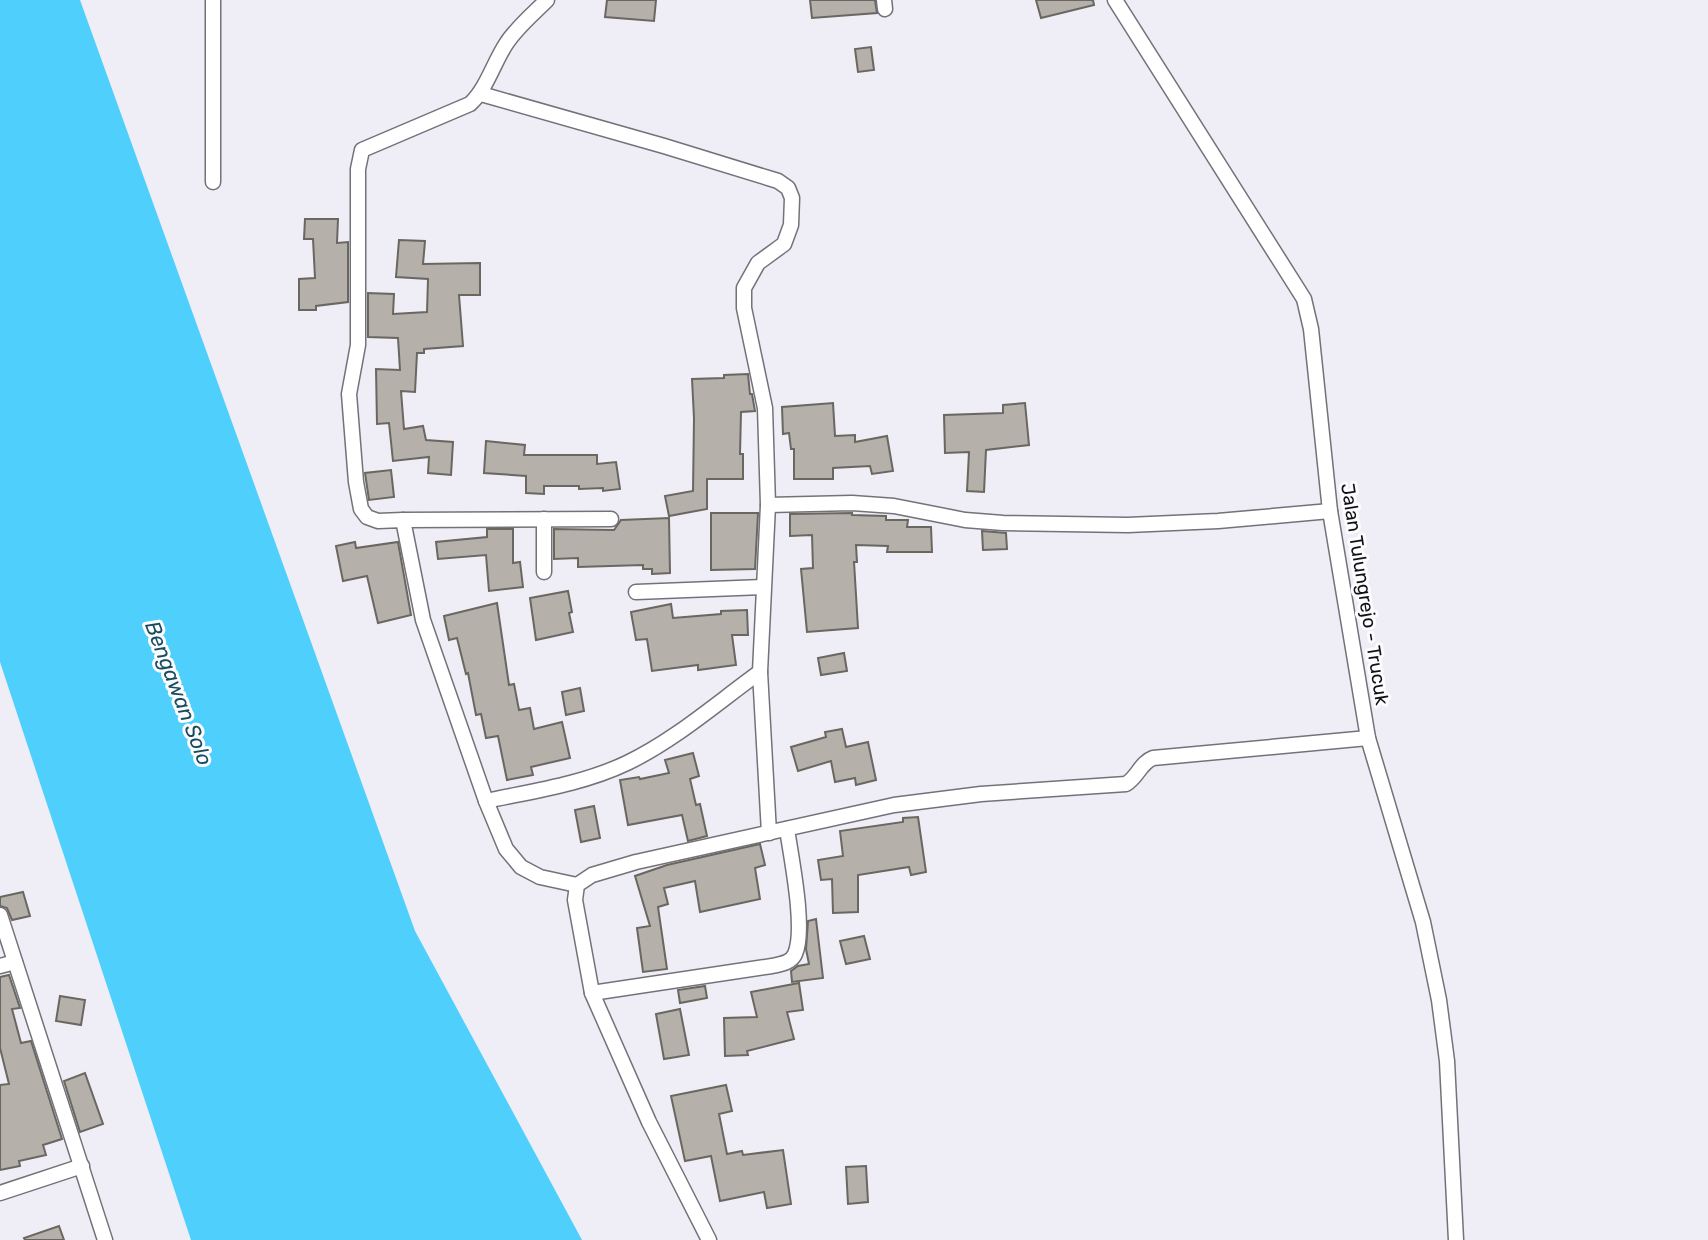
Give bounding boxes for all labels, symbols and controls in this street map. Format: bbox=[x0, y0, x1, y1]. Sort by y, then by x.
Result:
street label: Jalan Tulungrejo - Trucuk bbox=[1336, 481, 1394, 707]
water label: Bengawan Solo bbox=[140, 617, 218, 769]

